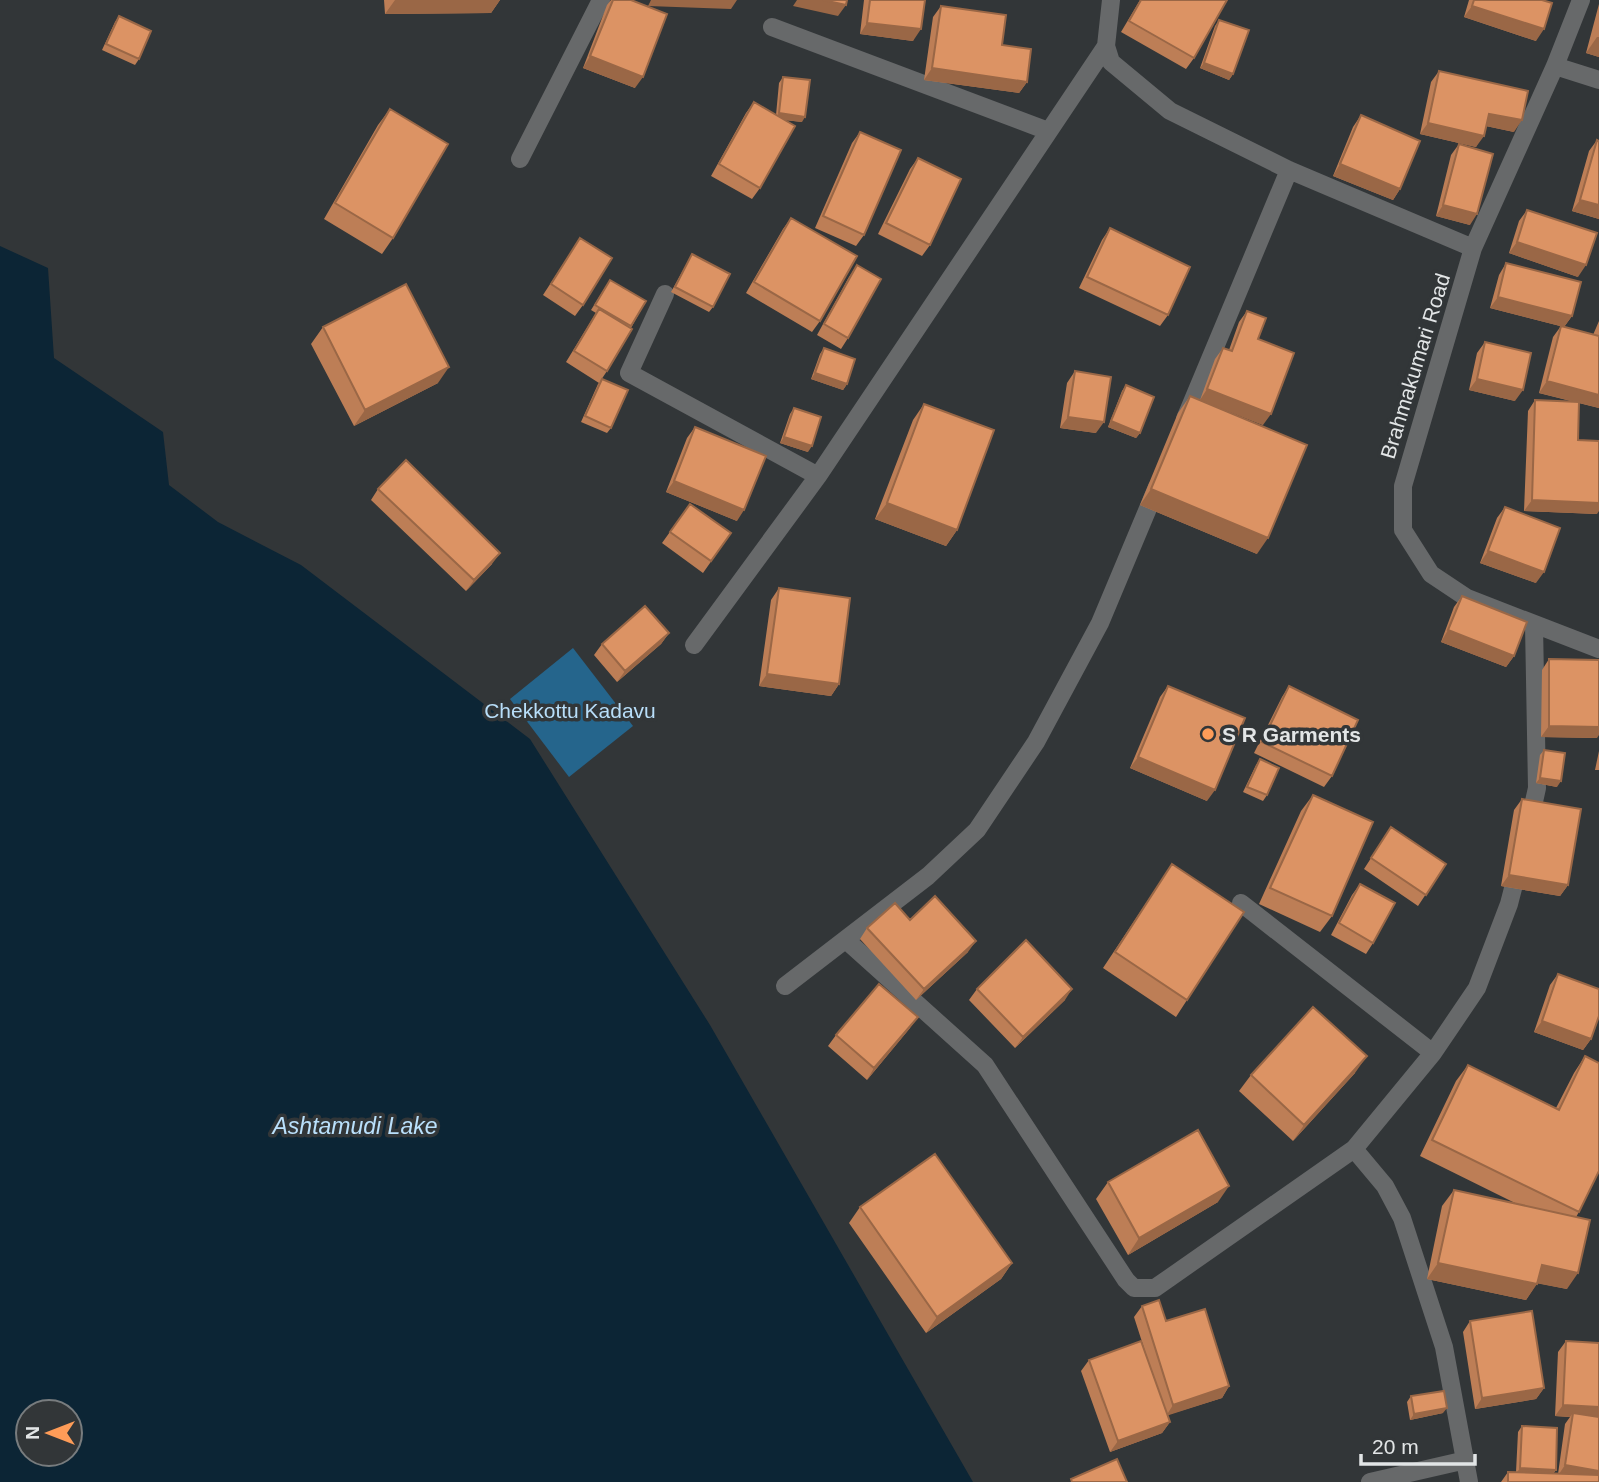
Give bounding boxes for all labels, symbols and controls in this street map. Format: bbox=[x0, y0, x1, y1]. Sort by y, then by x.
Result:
street label: Brahmakumari Road bbox=[1376, 271, 1454, 461]
park label: Chekkottu Kadavu bbox=[484, 699, 656, 722]
place label: S R Garments bbox=[1222, 723, 1361, 746]
marker: S R Garments bbox=[1200, 726, 1216, 742]
water label: Ashtamudi Lake bbox=[271, 1113, 437, 1139]
north arrow bbox=[14, 1398, 84, 1468]
scale bar bbox=[1361, 1422, 1475, 1466]
text: N bbox=[22, 1426, 43, 1440]
text: 20 m bbox=[1372, 1435, 1419, 1458]

